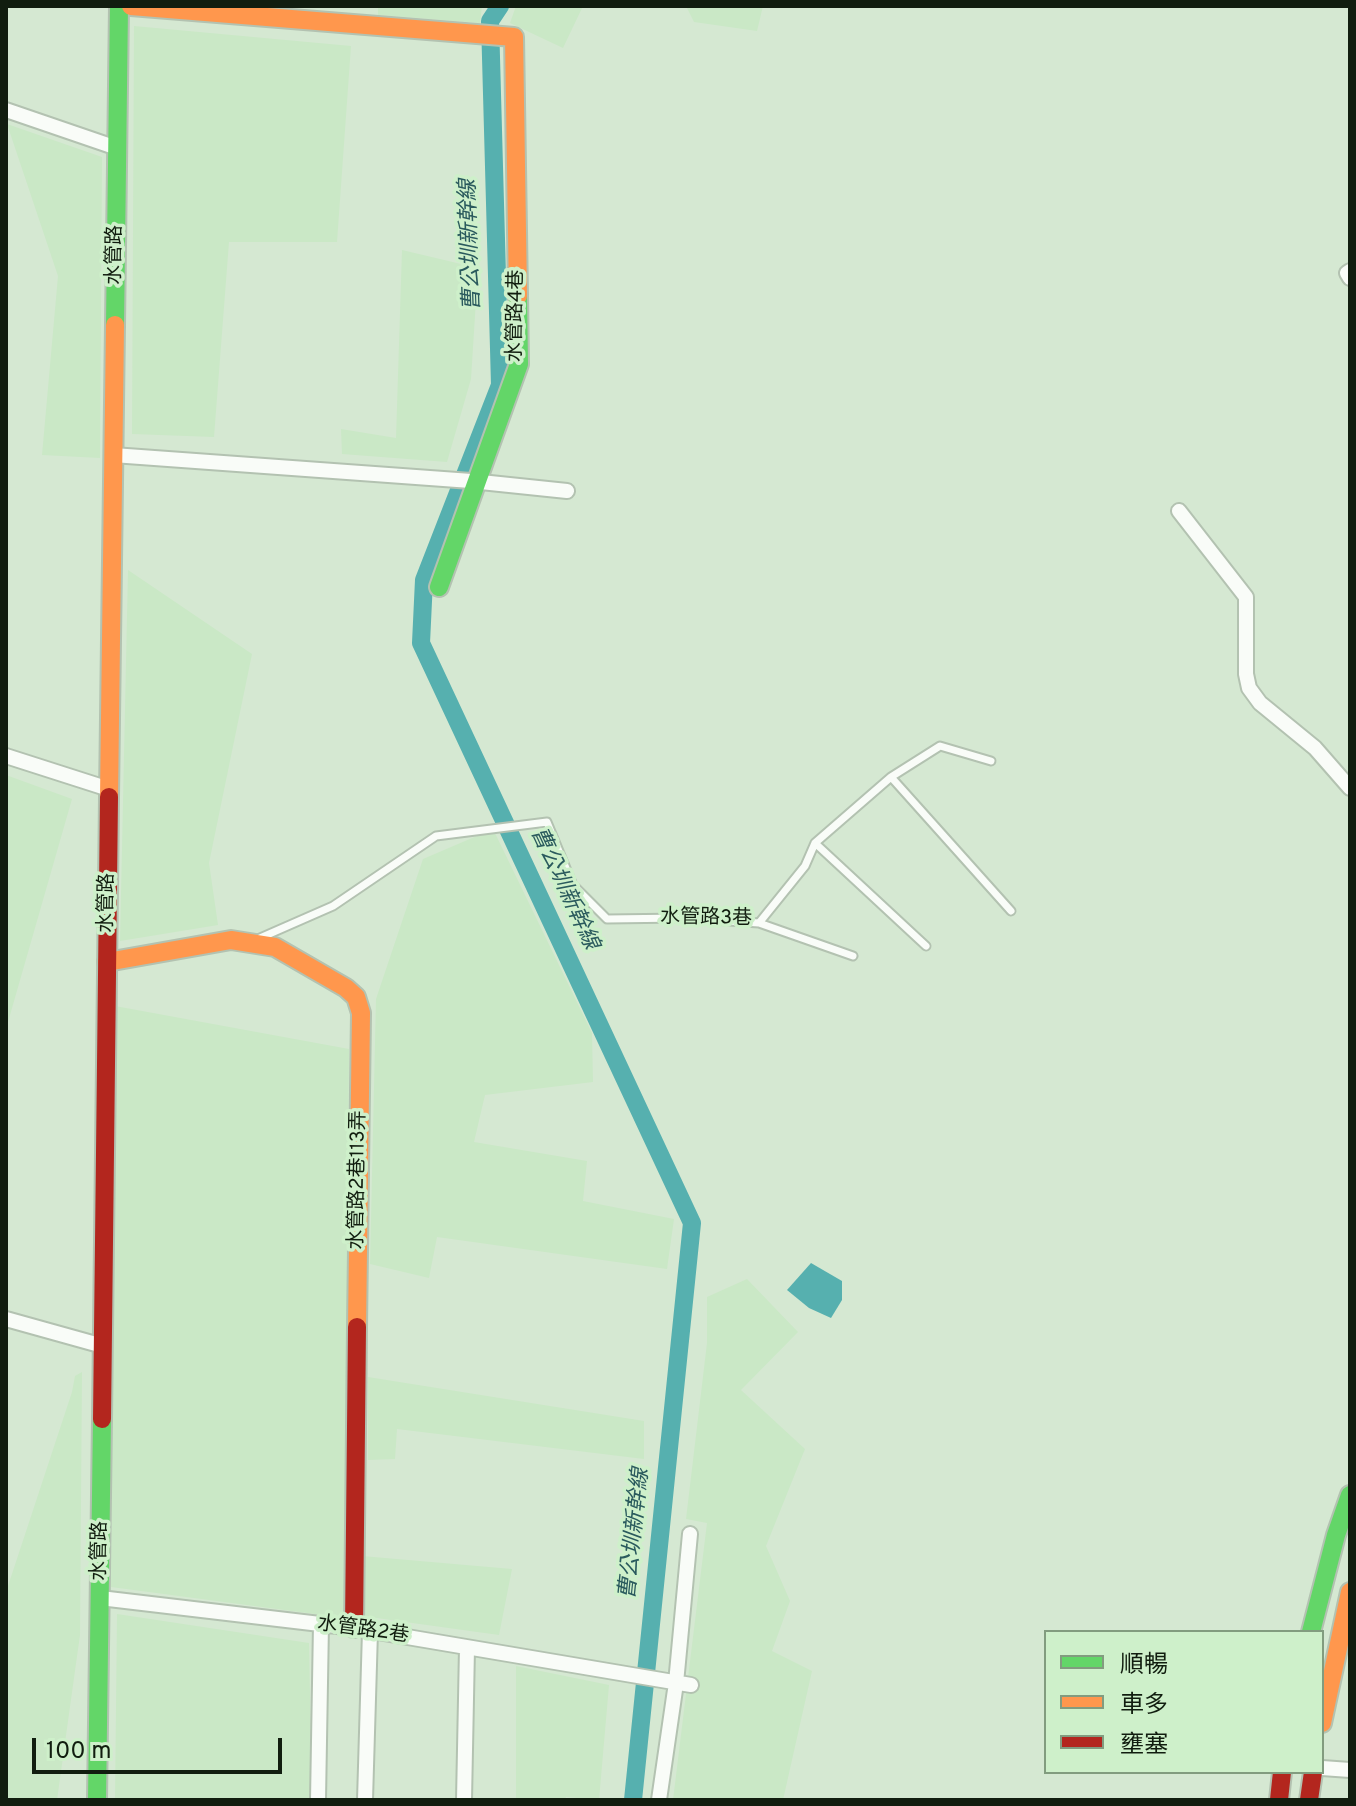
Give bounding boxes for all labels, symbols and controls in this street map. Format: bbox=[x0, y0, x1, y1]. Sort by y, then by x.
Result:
water label: 曹公圳新幹線 bbox=[457, 179, 487, 311]
street label: 水管路 bbox=[103, 225, 129, 285]
street label: 水管路4巷 bbox=[504, 270, 530, 362]
water label: 曹公圳新幹線 bbox=[523, 824, 603, 954]
street label: 水管路 bbox=[95, 873, 121, 933]
street label: 水管路3巷 bbox=[660, 906, 752, 932]
street label: 水管路2巷113弄 bbox=[346, 1110, 372, 1250]
water label: 曹公圳新幹線 bbox=[616, 1467, 656, 1601]
street label: 水管路 bbox=[88, 1521, 114, 1581]
street label: 水管路2巷 bbox=[316, 1613, 410, 1649]
legend bbox=[1044, 1630, 1324, 1774]
text: 順暢 bbox=[1120, 1651, 1168, 1681]
text: 車多 bbox=[1120, 1691, 1168, 1721]
scale bar bbox=[36, 1722, 286, 1772]
text: 壅塞 bbox=[1120, 1731, 1168, 1761]
text: 100 m bbox=[46, 1737, 112, 1767]

